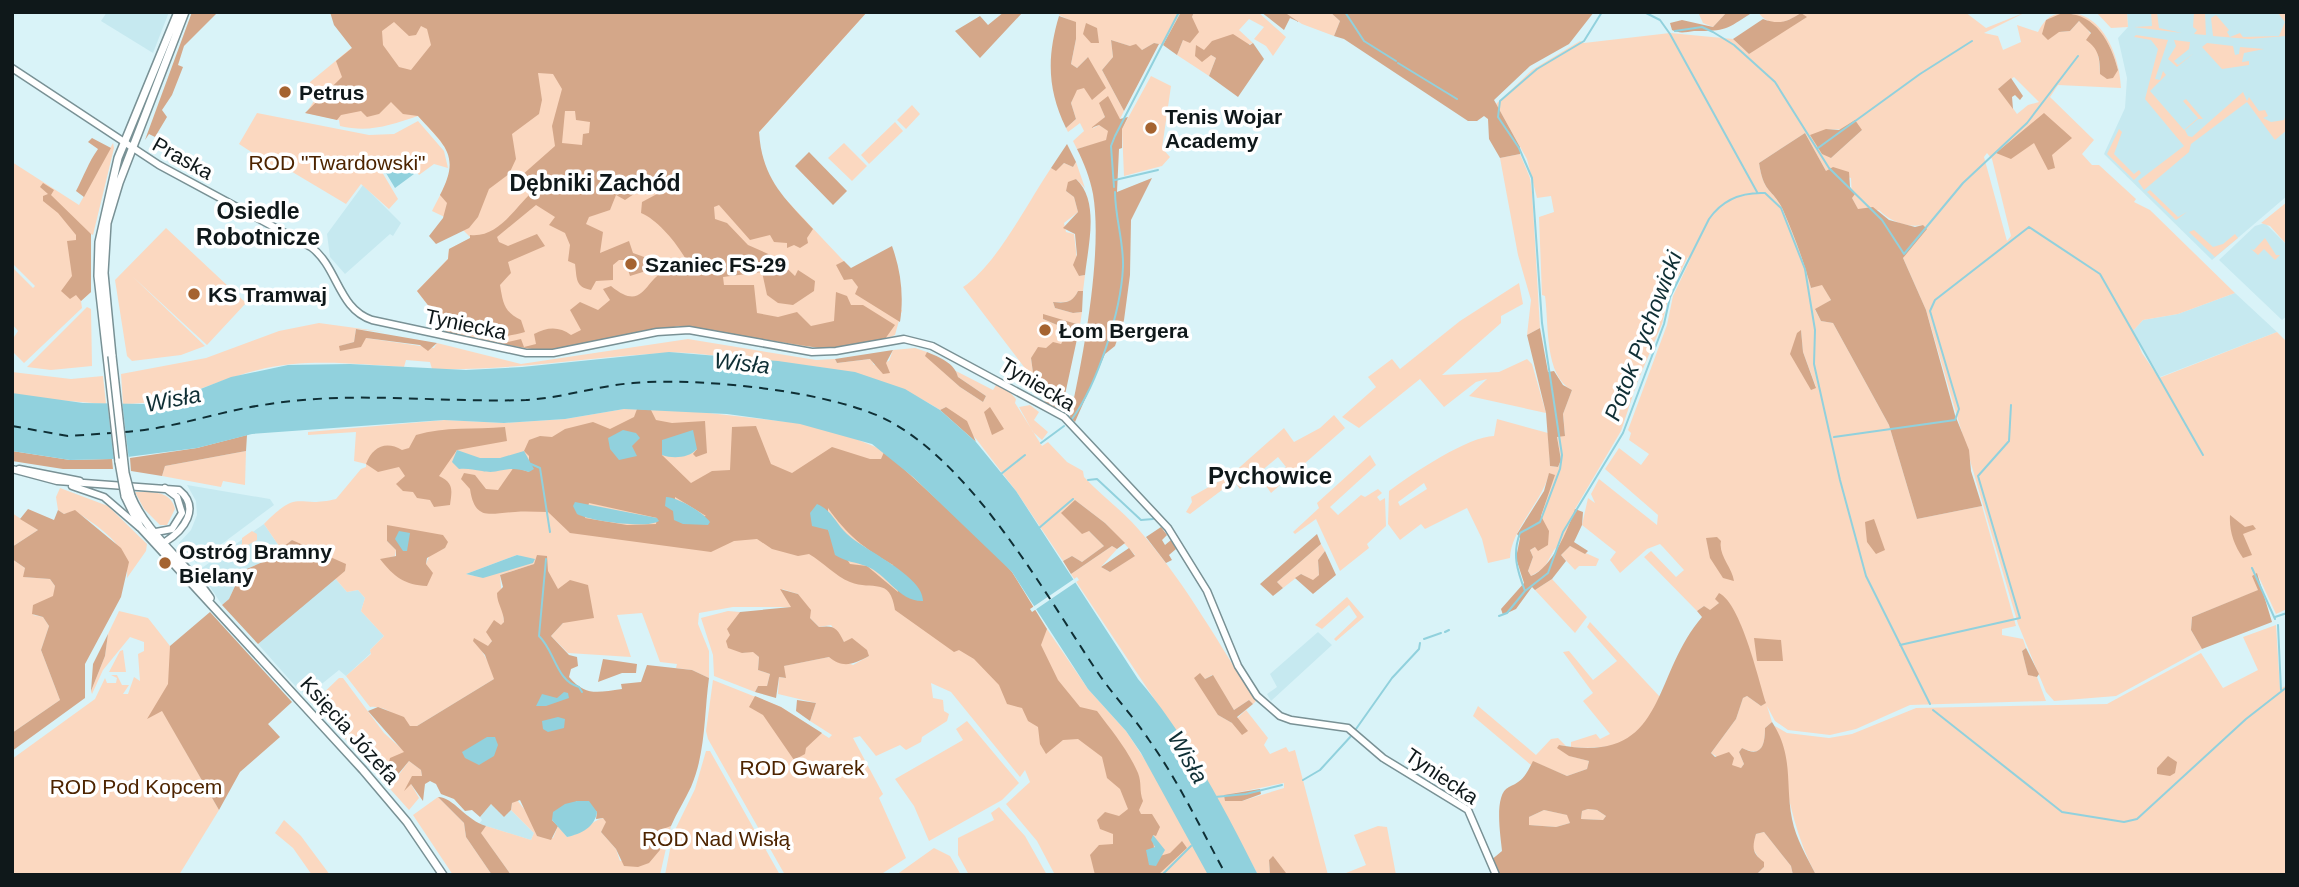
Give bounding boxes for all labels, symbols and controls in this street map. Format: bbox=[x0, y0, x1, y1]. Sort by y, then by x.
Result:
place label: Petrus bbox=[299, 81, 364, 104]
marker: Petrus bbox=[277, 84, 293, 100]
place label: Tenis Wojar Academy bbox=[1165, 105, 1282, 152]
marker: Tenis Wojar Academy bbox=[1143, 120, 1159, 136]
street label: Praska bbox=[149, 132, 217, 184]
park label: ROD "Twardowski" bbox=[248, 151, 426, 174]
district label: Dębniki Zachód bbox=[509, 170, 681, 196]
district label: Osiedle Robotnicze bbox=[196, 198, 320, 250]
water label: Potok Pychowicki bbox=[1599, 247, 1688, 424]
place label: Szaniec FS-29 bbox=[645, 253, 786, 276]
marker: Szaniec FS-29 bbox=[623, 256, 639, 272]
place label: KS Tramwaj bbox=[208, 283, 327, 306]
marker: KS Tramwaj bbox=[186, 286, 202, 302]
street label: Tyniecka bbox=[423, 304, 509, 344]
place label: Łom Bergera bbox=[1059, 319, 1189, 342]
marker: Łom Bergera bbox=[1037, 322, 1053, 338]
water label: Wisła bbox=[713, 347, 771, 379]
street label: Tyniecka bbox=[997, 353, 1080, 415]
water label: Wisła bbox=[143, 381, 203, 417]
district label: Pychowice bbox=[1208, 462, 1332, 489]
place label: Ostróg Bramny Bielany bbox=[179, 540, 332, 587]
marker: Ostróg Bramny Bielany bbox=[157, 555, 173, 571]
street label: Księcia Józefa bbox=[296, 672, 404, 788]
water label: Wisła bbox=[1163, 726, 1213, 788]
street label: Tyniecka bbox=[1401, 743, 1483, 809]
park label: ROD Gwarek bbox=[740, 756, 865, 779]
park label: ROD Pod Kopcem bbox=[50, 775, 222, 798]
park label: ROD Nad Wisłą bbox=[642, 827, 790, 850]

